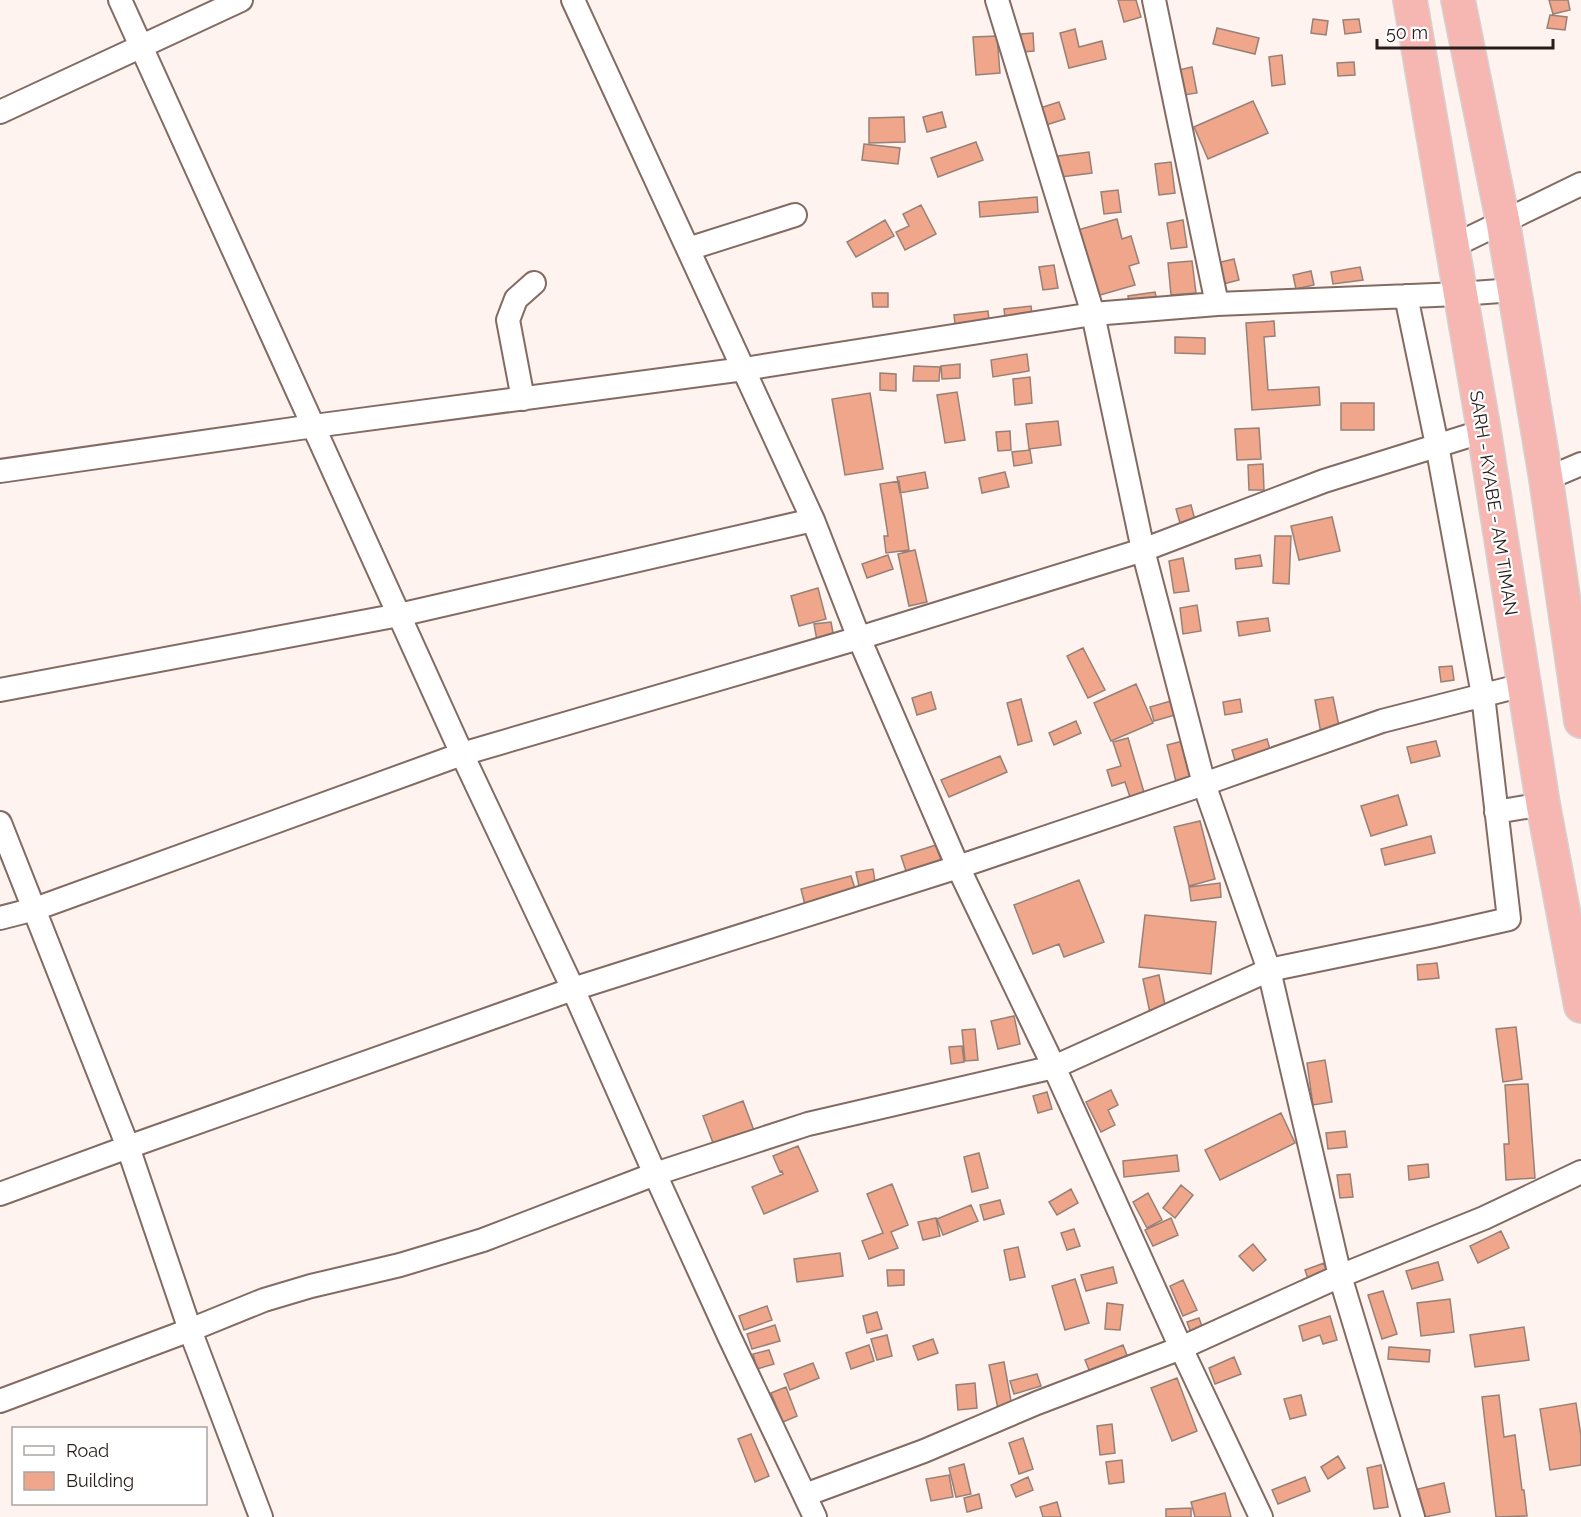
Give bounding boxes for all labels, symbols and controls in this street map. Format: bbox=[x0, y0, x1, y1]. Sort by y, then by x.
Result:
scale bar bbox=[1377, 12, 1552, 50]
text: 50 m bbox=[1386, 22, 1428, 43]
street label: SARH - KYABE - AM TIMAN bbox=[1466, 389, 1522, 617]
legend bbox=[12, 1427, 207, 1505]
text: Road bbox=[66, 1440, 109, 1461]
text: Building bbox=[66, 1470, 134, 1491]

